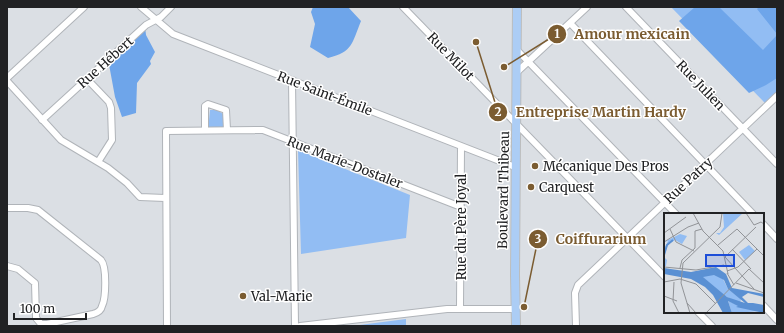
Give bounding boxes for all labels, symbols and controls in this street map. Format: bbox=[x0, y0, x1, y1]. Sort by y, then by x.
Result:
callout: Amour mexicain bbox=[547, 21, 698, 47]
text: Amour mexicain bbox=[573, 25, 690, 43]
text: 1 bbox=[554, 26, 560, 41]
street label: Rue Milot bbox=[423, 29, 478, 84]
street label: Rue Hébert bbox=[74, 33, 137, 92]
street label: Rue Julien bbox=[673, 57, 729, 114]
street label: Rue Saint-Émile bbox=[275, 67, 375, 119]
callout: Entreprise Martin Hardy bbox=[488, 99, 694, 125]
text: Entreprise Martin Hardy bbox=[516, 103, 687, 121]
text: 2 bbox=[494, 104, 502, 119]
street label: Boulevard Thibeau bbox=[494, 131, 513, 249]
street label: Rue Marie-Dostaler bbox=[285, 133, 405, 192]
street label: Rue Patry bbox=[660, 153, 717, 207]
place label: Mécanique Des Pros bbox=[543, 158, 669, 175]
marker: Mécanique Des Pros bbox=[530, 161, 540, 171]
street label: Rue du Père Joyal bbox=[453, 174, 470, 280]
place label: Carquest bbox=[539, 179, 594, 196]
marker: Carquest bbox=[526, 182, 536, 192]
inset map bbox=[664, 213, 764, 313]
callout: Coiffurarium bbox=[528, 226, 654, 252]
text: Coiffurarium bbox=[556, 230, 646, 248]
text: 3 bbox=[535, 231, 542, 246]
place label: Val-Marie bbox=[250, 288, 313, 305]
marker: Val-Marie bbox=[238, 291, 248, 301]
scale bar bbox=[14, 295, 86, 321]
text: 100 m bbox=[20, 301, 55, 316]

